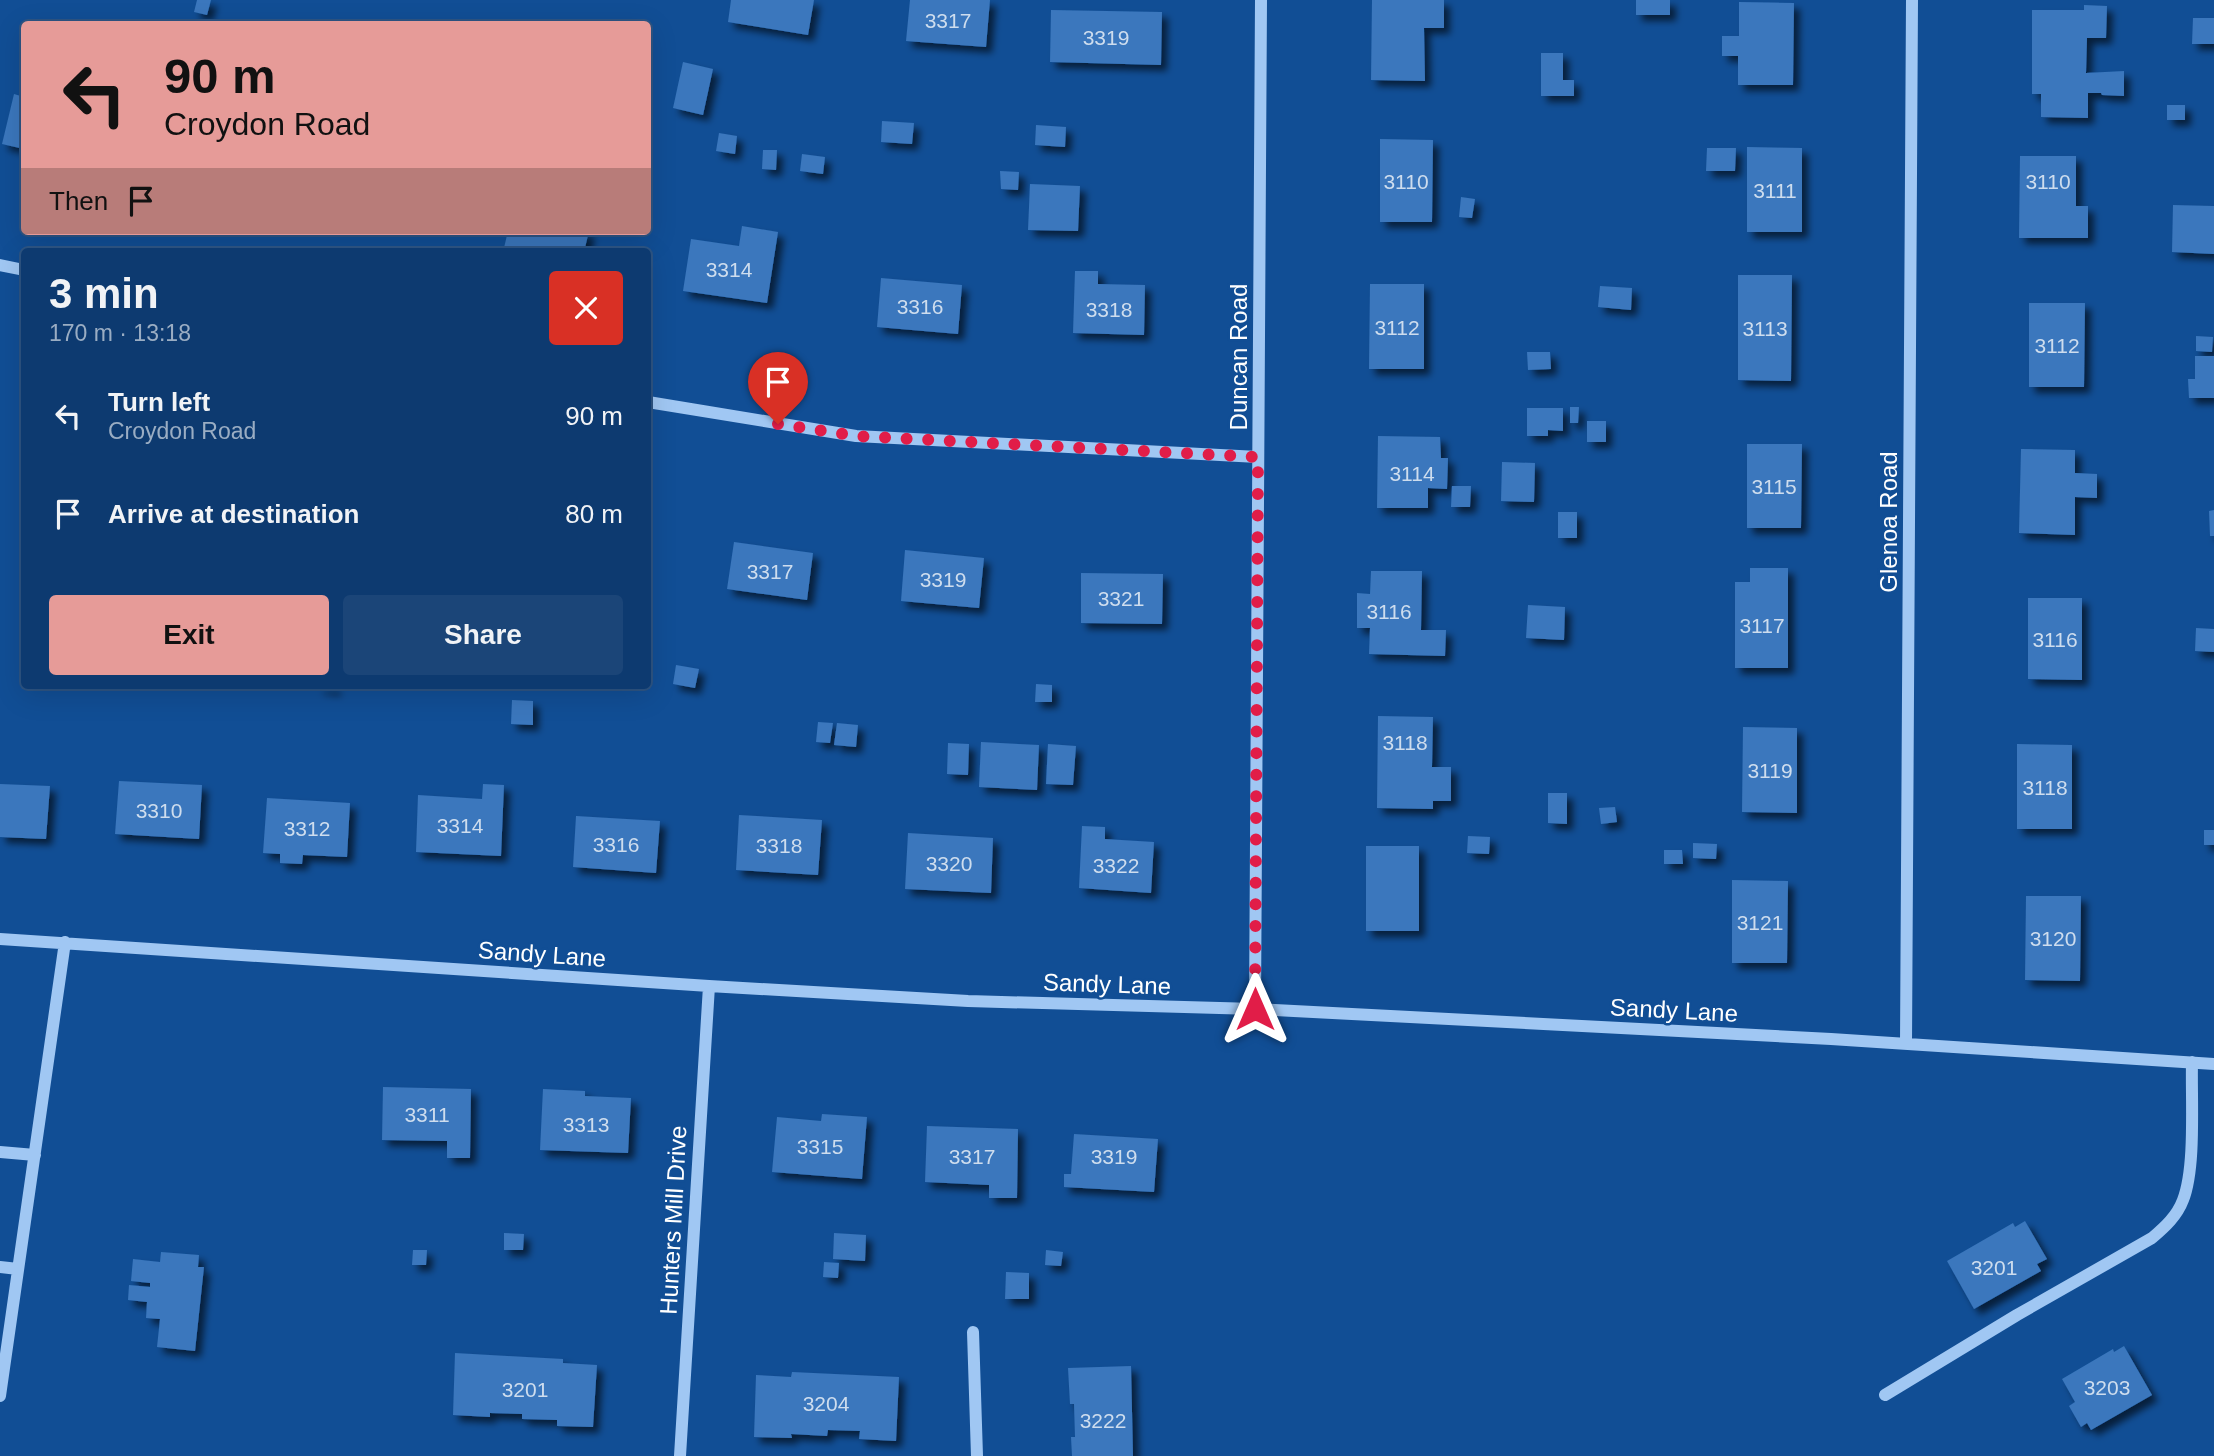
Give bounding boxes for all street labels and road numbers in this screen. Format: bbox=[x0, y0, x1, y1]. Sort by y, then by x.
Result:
street label: Duncan Road bbox=[1225, 284, 1252, 430]
street label: Glenoa Road bbox=[1875, 451, 1902, 593]
street label: Sandy Lane bbox=[477, 936, 607, 972]
street label: Sandy Lane bbox=[1043, 968, 1171, 1000]
street label: Sandy Lane bbox=[1609, 993, 1739, 1027]
street label: Hunters Mill Drive bbox=[655, 1125, 691, 1315]

